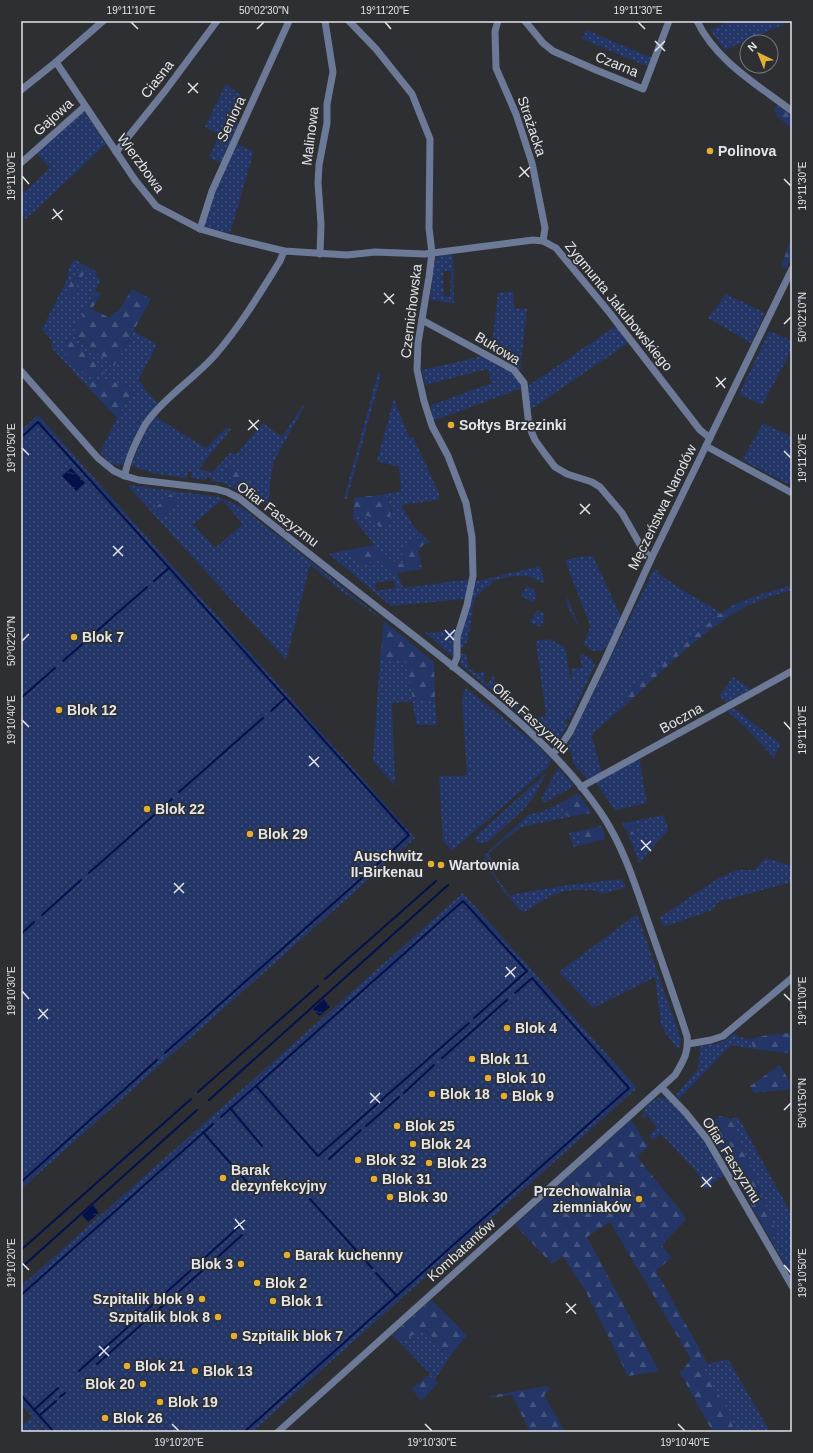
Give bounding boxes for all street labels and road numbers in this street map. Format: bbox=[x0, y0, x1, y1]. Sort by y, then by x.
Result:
street label: Czarna bbox=[593, 48, 641, 80]
street label: Ciasna bbox=[137, 57, 177, 101]
street label: Seniora bbox=[214, 94, 249, 144]
street label: Strażacka bbox=[514, 94, 550, 158]
street label: Gajowa bbox=[30, 95, 76, 139]
street label: Malinowa bbox=[298, 105, 322, 166]
street label: Wierzbowa bbox=[114, 130, 168, 196]
street label: Zygmunta Jakubowskiego bbox=[562, 238, 676, 374]
street label: Czernichowska bbox=[397, 263, 425, 359]
street label: Bukowa bbox=[473, 328, 524, 368]
street label: Męczeństwa Narodów bbox=[625, 441, 700, 572]
street label: Ofiar Faszyzmu bbox=[234, 478, 322, 550]
street label: Ofiar Faszyzmu bbox=[489, 679, 573, 757]
street label: Boczna bbox=[657, 700, 705, 736]
street label: Ofiar Faszyzmu bbox=[699, 1114, 765, 1206]
street label: Kombatantów bbox=[424, 1215, 499, 1285]

